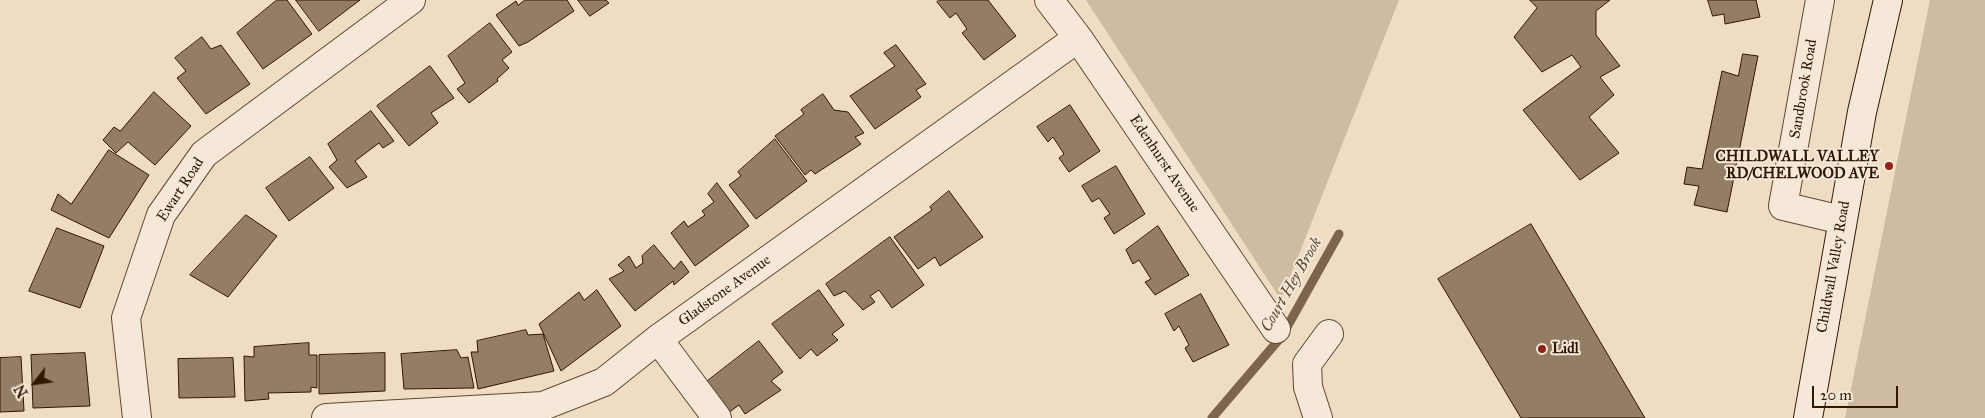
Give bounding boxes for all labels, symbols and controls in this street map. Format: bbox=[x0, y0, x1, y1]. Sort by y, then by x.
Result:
street label: Sandbrook Road bbox=[1786, 38, 1822, 140]
street label: Edenhurst Avenue bbox=[1125, 112, 1203, 216]
place label: CHILDWALL VALLEY RD/CHELWOOD AVE bbox=[1716, 148, 1879, 183]
street label: Ewart Road bbox=[154, 155, 208, 225]
marker: CHILDWALL VALLEY RD/CHELWOOD AVE bbox=[1883, 160, 1895, 172]
street label: Childwall Valley Road bbox=[1814, 200, 1854, 334]
water label: Court Hey Brook bbox=[1257, 234, 1327, 336]
street label: Gladstone Avenue bbox=[675, 251, 775, 331]
place label: Lidl bbox=[1552, 340, 1579, 358]
marker: Lidl bbox=[1536, 343, 1548, 355]
north arrow bbox=[10, 358, 60, 408]
scale bar bbox=[1815, 376, 1901, 408]
text: N bbox=[11, 381, 32, 400]
text: 20 m bbox=[1820, 386, 1852, 404]

